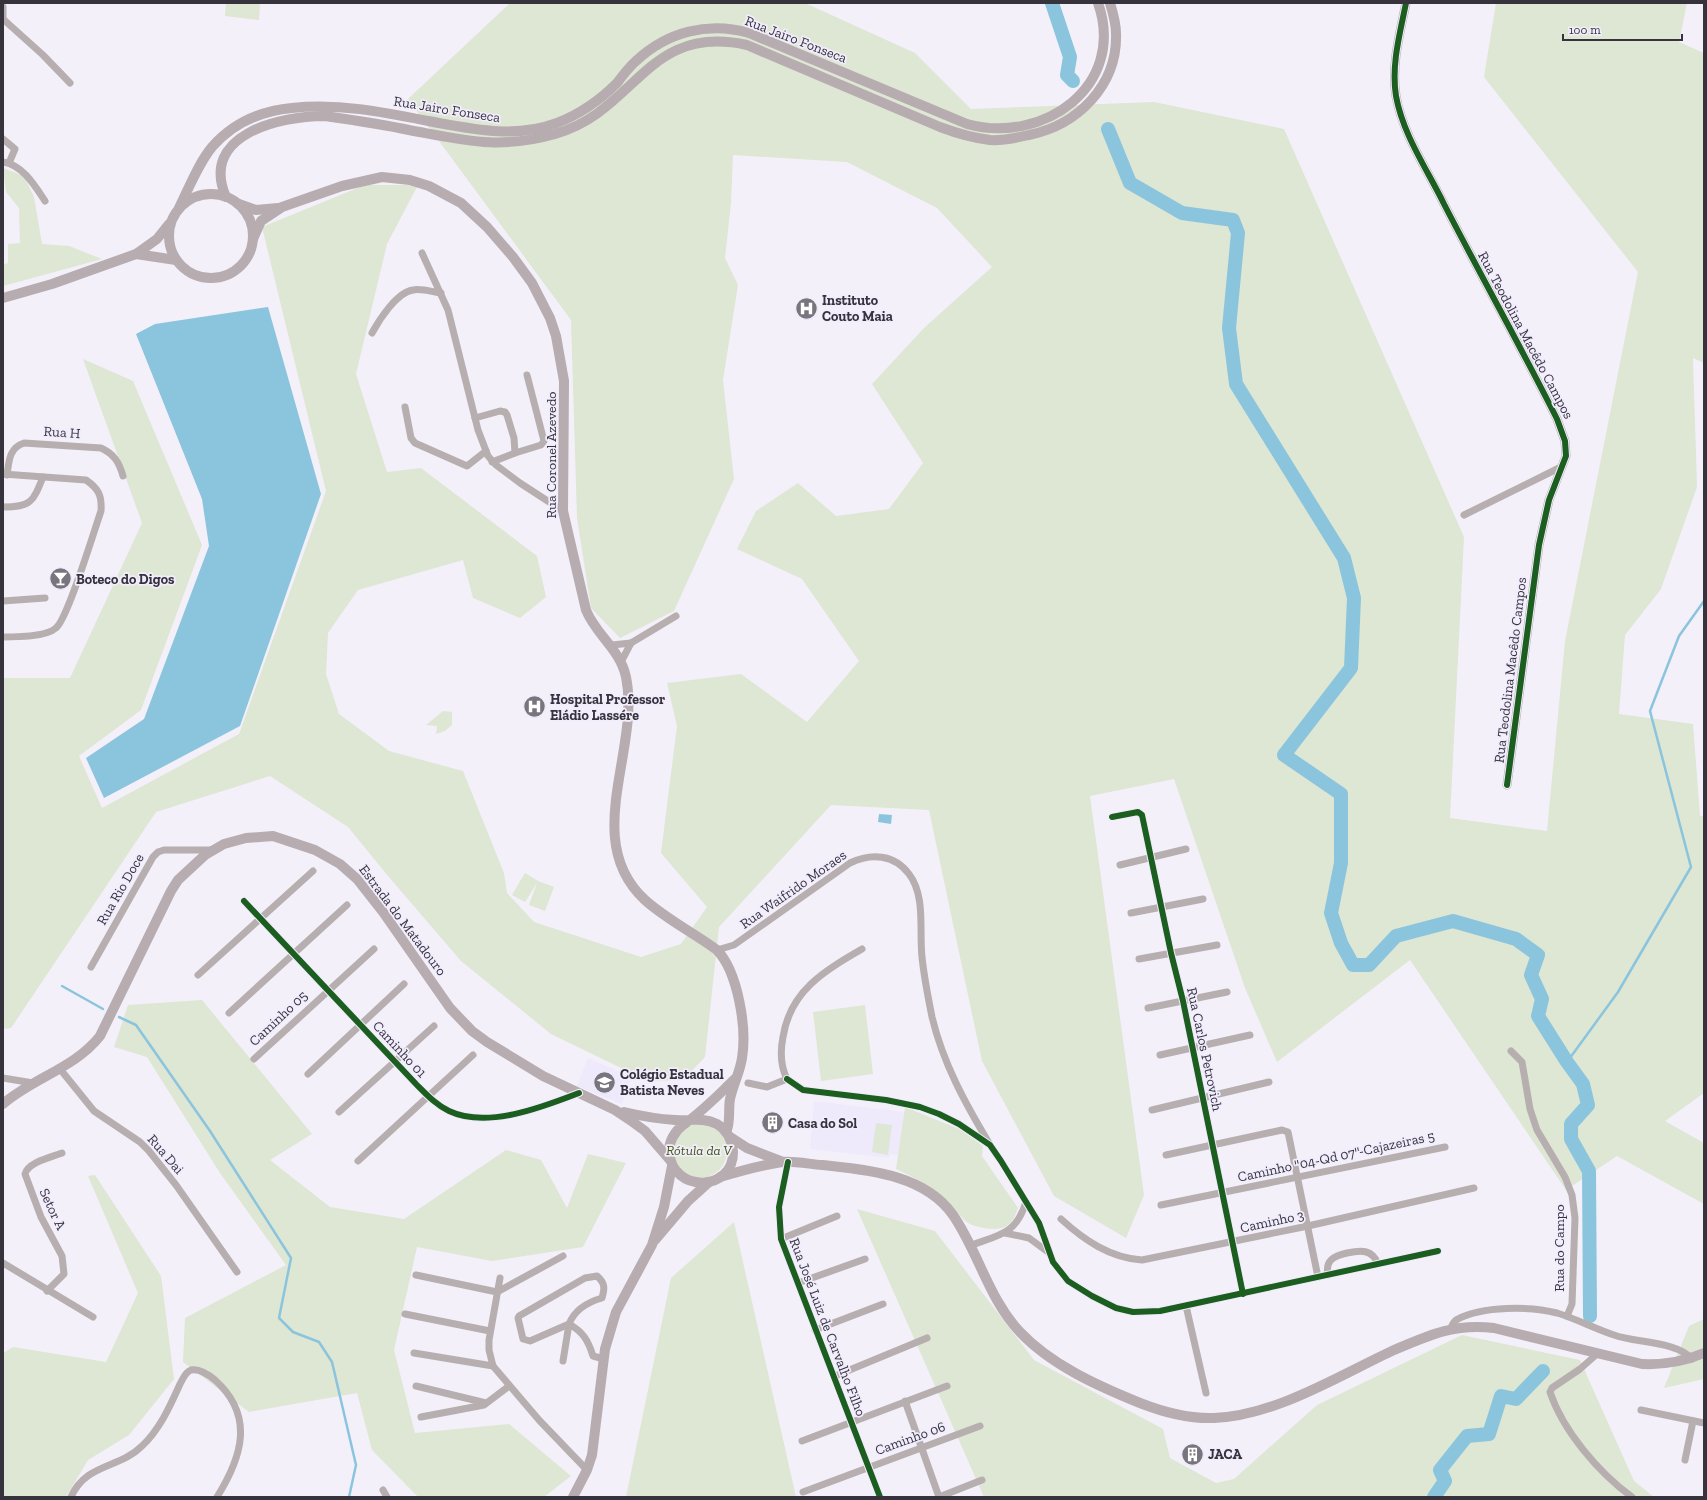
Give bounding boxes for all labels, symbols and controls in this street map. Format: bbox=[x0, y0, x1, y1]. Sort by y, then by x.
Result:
street label: Rua Jairo Fonseca bbox=[742, 12, 849, 67]
scale bar bbox=[1563, 16, 1682, 42]
text: 100 m bbox=[1569, 23, 1601, 37]
street label: Rua Jairo Fonseca bbox=[392, 93, 502, 126]
street label: Rua Teodolina Macêdo Campos bbox=[1474, 249, 1577, 422]
place label: Instituto Couto Maia bbox=[822, 292, 893, 325]
hospital icon: Instituto Couto Maia bbox=[794, 295, 820, 321]
street label: Rua Coronel Azevedo bbox=[543, 391, 560, 519]
street label: Rua H bbox=[43, 423, 81, 442]
bar icon: Boteco do Digos bbox=[48, 566, 74, 592]
place label: Boteco do Digos bbox=[76, 571, 175, 588]
street label: Rua Teodolina Macêdo Campos bbox=[1491, 576, 1530, 764]
place label: Hospital Professor Eládio Lassére bbox=[550, 691, 665, 724]
hospital icon: Hospital Professor Eládio Lassére bbox=[521, 694, 547, 720]
street label: Rua Waifrido Moraes bbox=[737, 846, 850, 933]
street label: Rua Rio Doce bbox=[93, 850, 148, 928]
street label: Estrada do Matadouro bbox=[355, 861, 450, 979]
street label: Rua Carlos Petrovich bbox=[1183, 986, 1226, 1113]
street label: Caminho 05 bbox=[246, 987, 311, 1050]
street label: Caminho 01 bbox=[369, 1017, 431, 1082]
place label: Colégio Estadual Batista Neves bbox=[620, 1066, 724, 1099]
school or university icon: Colégio Estadual Batista Neves bbox=[591, 1069, 617, 1095]
building icon: Casa do Sol bbox=[759, 1110, 785, 1136]
place label: Casa do Sol bbox=[788, 1115, 857, 1132]
street label: Caminho "04-Qd 07"-Cajazeiras 5 bbox=[1236, 1127, 1436, 1186]
street label: Rua Dai bbox=[144, 1131, 187, 1178]
park label: Rótula da V bbox=[666, 1142, 733, 1159]
street label: Setor A bbox=[36, 1186, 70, 1234]
street label: Rua do Campo bbox=[1551, 1204, 1568, 1292]
street label: Caminho 3 bbox=[1239, 1206, 1306, 1237]
street label: Rua José Luiz de Carvalho Filho bbox=[786, 1236, 869, 1419]
street label: Caminho 06 bbox=[873, 1418, 948, 1459]
building icon: JACA bbox=[1179, 1441, 1205, 1467]
place label: JACA bbox=[1208, 1446, 1242, 1463]

